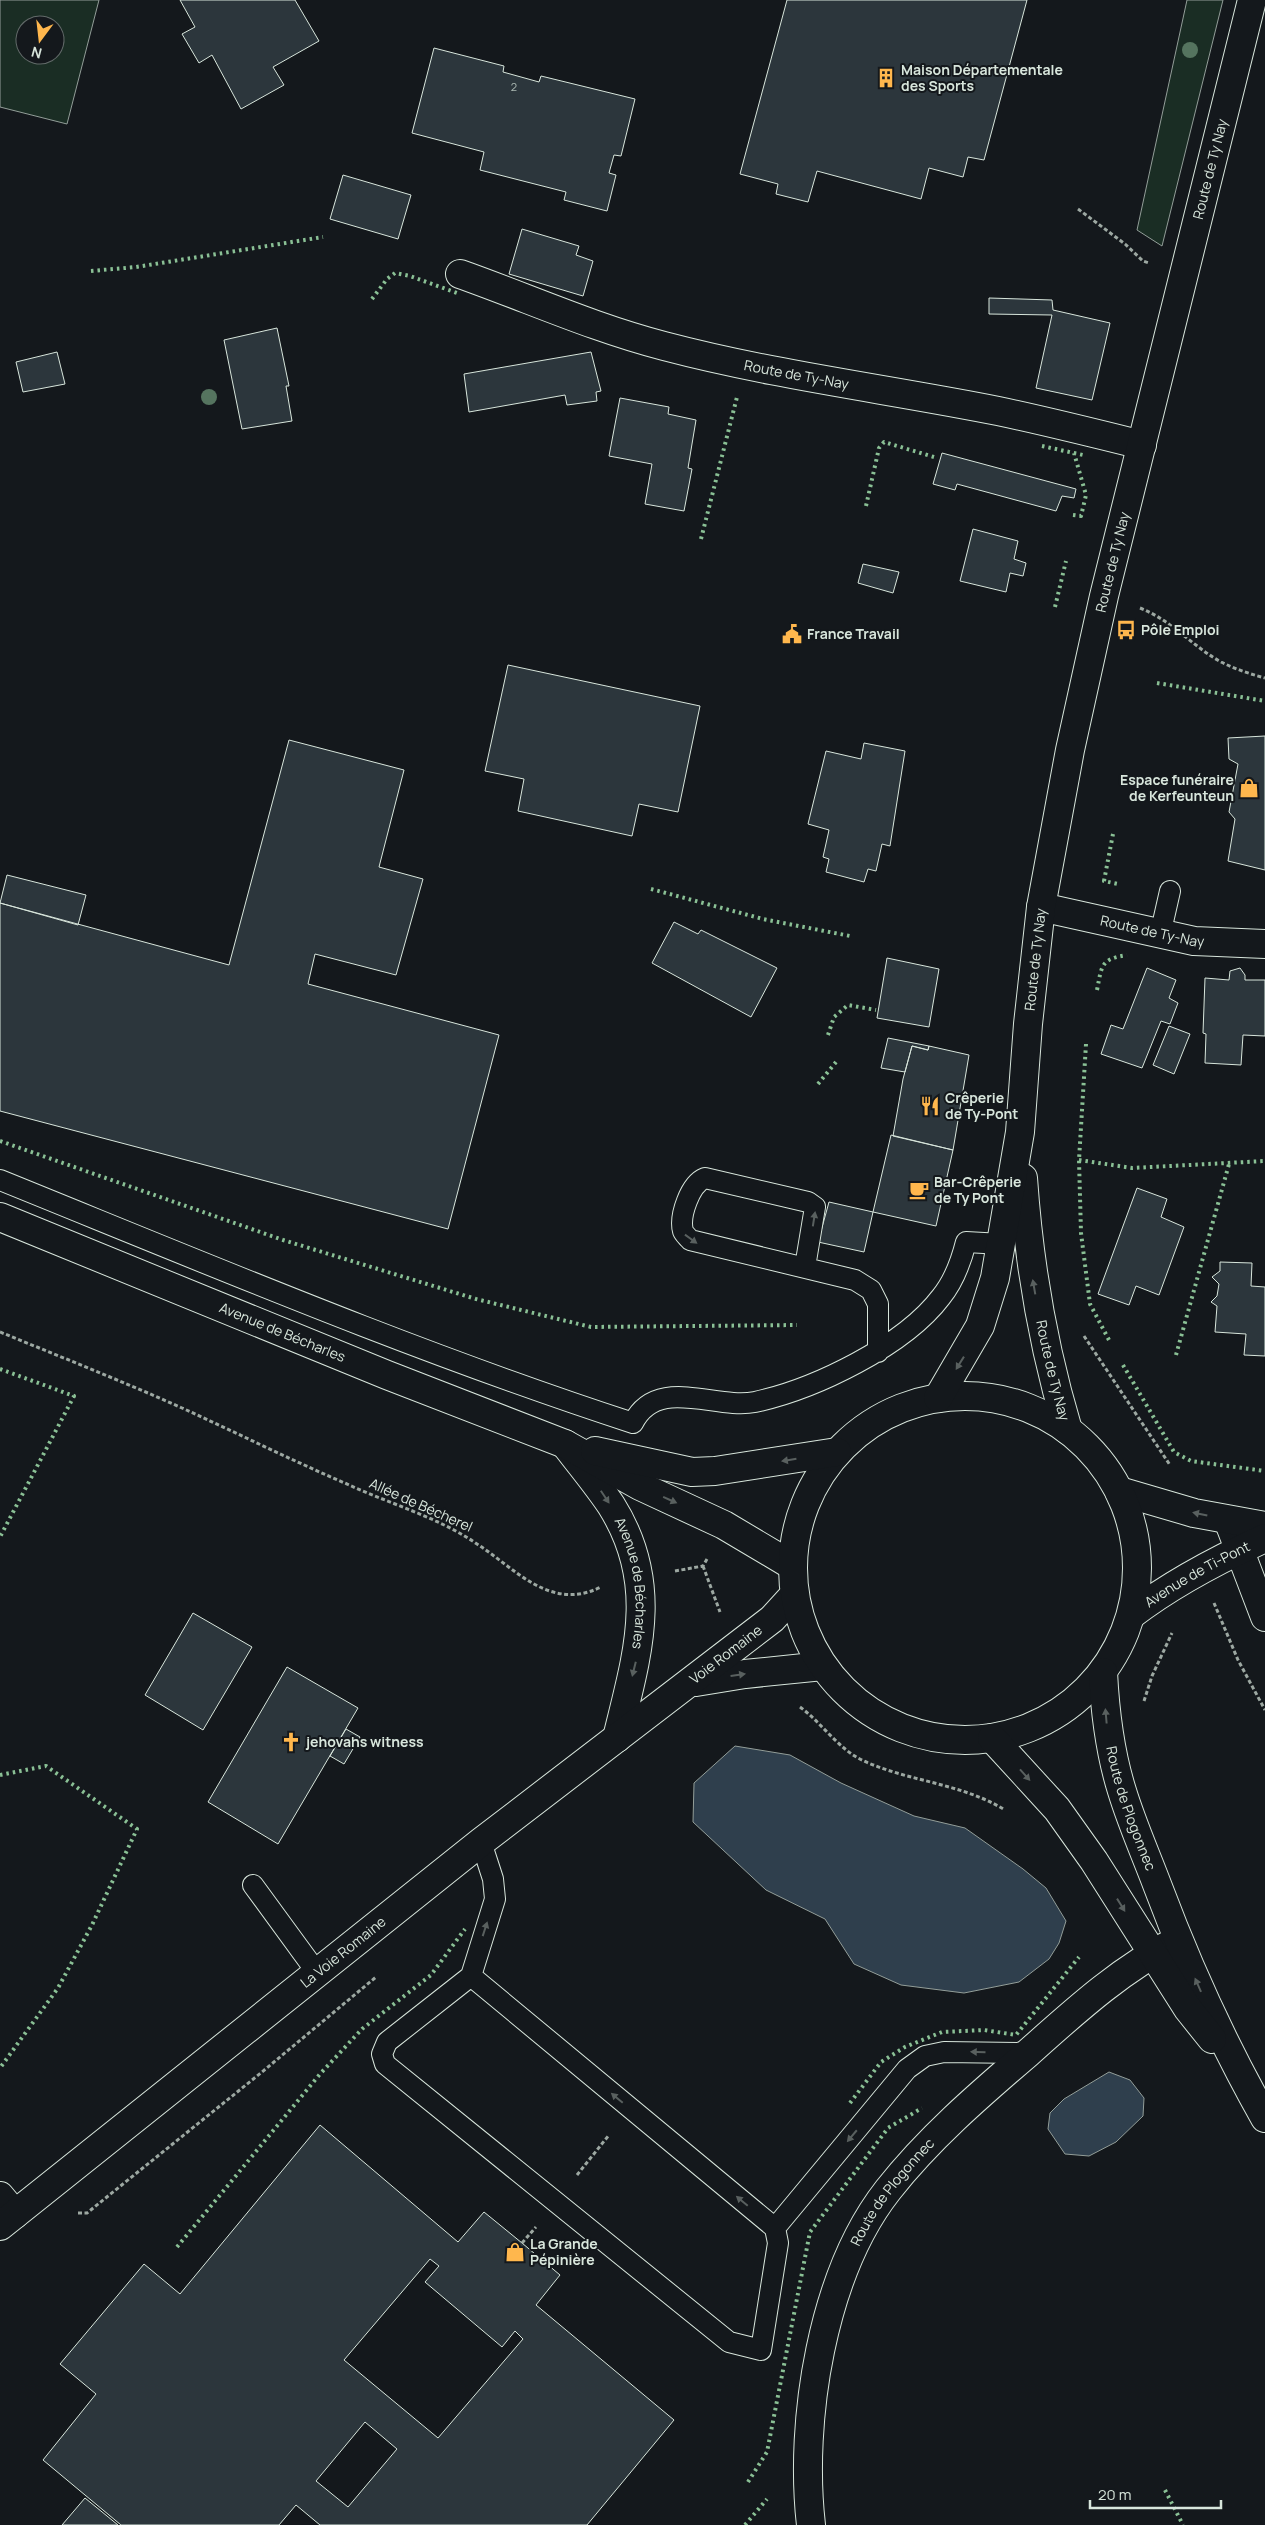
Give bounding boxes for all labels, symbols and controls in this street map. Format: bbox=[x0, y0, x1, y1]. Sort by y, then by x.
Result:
north arrow bbox=[15, 15, 65, 65]
text: N bbox=[29, 43, 44, 64]
place label: Maison Départementale des Sports bbox=[901, 60, 1063, 95]
building icon: Maison Départementale des Sports bbox=[875, 67, 897, 89]
house number: 2 bbox=[511, 79, 517, 94]
street label: Route de Ty Nay bbox=[1188, 116, 1231, 221]
street label: Route de Ty-Nay bbox=[743, 355, 851, 393]
street label: Route de Ty Nay bbox=[1091, 509, 1134, 614]
bus stop icon: Pôle Emploi bbox=[1115, 619, 1137, 641]
place label: Pôle Emploi bbox=[1141, 620, 1220, 639]
public building icon: France Travail bbox=[781, 623, 803, 645]
place label: France Travail bbox=[807, 624, 900, 643]
place label: Espace funéraire de Kerfeunteun bbox=[1120, 770, 1234, 805]
shop icon: Espace funéraire de Kerfeunteun bbox=[1238, 777, 1260, 799]
street label: Route de Ty Nay bbox=[1020, 907, 1050, 1012]
street label: Route de Ty-Nay bbox=[1099, 910, 1205, 950]
place label: Crêperie de Ty-Pont bbox=[945, 1088, 1018, 1123]
restaurant icon: Crêperie de Ty-Pont bbox=[919, 1095, 941, 1117]
place label: Bar-Crêperie de Ty Pont bbox=[934, 1172, 1022, 1207]
cafe icon: Bar-Crêperie de Ty Pont bbox=[908, 1179, 930, 1201]
one-way arrow bbox=[810, 1211, 818, 1227]
one-way arrow bbox=[685, 1234, 698, 1244]
one-way arrow bbox=[1030, 1278, 1038, 1294]
street label: Avenue de Bécharles bbox=[217, 1298, 348, 1366]
street label: Route de Ty Nay bbox=[1032, 1318, 1075, 1423]
one-way arrow bbox=[956, 1356, 965, 1369]
one-way arrow bbox=[781, 1456, 797, 1464]
street label: Allée de Bécherel bbox=[367, 1473, 476, 1536]
one-way arrow bbox=[600, 1490, 610, 1504]
one-way arrow bbox=[663, 1496, 677, 1504]
one-way arrow bbox=[1192, 1510, 1207, 1518]
street label: Avenue de Bécharles bbox=[611, 1514, 651, 1650]
street label: Avenue de Ti-Pont bbox=[1140, 1536, 1253, 1611]
street label: Voie Romaine bbox=[685, 1620, 766, 1688]
one-way arrow bbox=[630, 1661, 638, 1676]
one-way arrow bbox=[730, 1670, 746, 1678]
one-way arrow bbox=[1102, 1708, 1110, 1724]
church icon: jehovahs witness bbox=[280, 1731, 302, 1753]
place label: jehovahs witness bbox=[305, 1732, 424, 1751]
street label: Route de Plogonnec bbox=[1102, 1745, 1161, 1874]
one-way arrow bbox=[1019, 1768, 1030, 1781]
one-way arrow bbox=[1116, 1898, 1126, 1911]
street label: La Voie Romaine bbox=[296, 1912, 390, 1992]
one-way arrow bbox=[482, 1921, 490, 1936]
one-way arrow bbox=[1193, 1978, 1201, 1992]
one-way arrow bbox=[970, 2048, 986, 2056]
one-way arrow bbox=[611, 2092, 624, 2103]
one-way arrow bbox=[846, 2129, 857, 2142]
street label: Route de Plogonnec bbox=[846, 2133, 938, 2249]
one-way arrow bbox=[736, 2196, 749, 2207]
place label: La Grande Pépinière bbox=[530, 2234, 598, 2269]
shop icon: La Grande Pépinière bbox=[504, 2241, 526, 2263]
scale bar bbox=[1090, 2478, 1221, 2510]
text: 20 m bbox=[1098, 2484, 1131, 2505]

